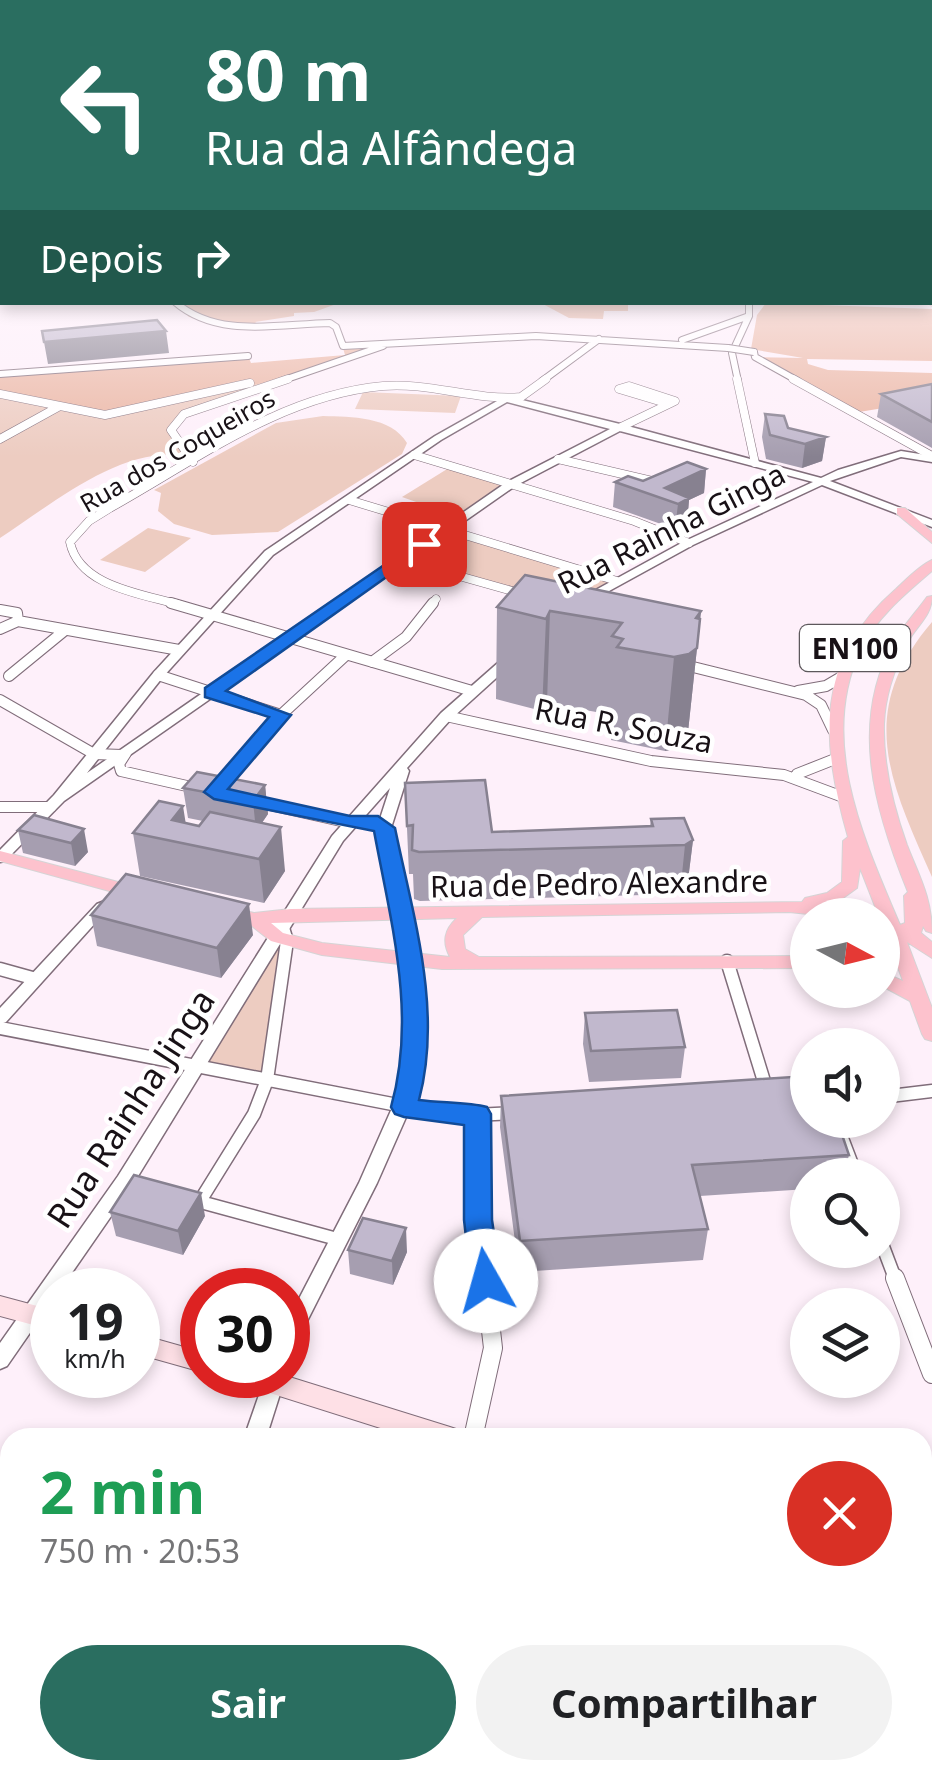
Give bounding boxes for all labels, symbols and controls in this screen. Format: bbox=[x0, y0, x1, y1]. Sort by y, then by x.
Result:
text: 80 m bbox=[205, 26, 372, 122]
icon: left bbox=[40, 40, 170, 170]
text: Rua da Alfândega bbox=[205, 117, 577, 178]
icon: right bbox=[184, 230, 239, 285]
text: Depois bbox=[40, 232, 164, 284]
street label: Rua dos Coqueiros bbox=[73, 380, 281, 520]
street label: Rua Rainha Ginga bbox=[550, 453, 792, 603]
pin bbox=[382, 502, 467, 587]
icon: arrive bbox=[397, 517, 452, 572]
road number: EN100 bbox=[800, 625, 910, 671]
street label: Rua R. Souza bbox=[532, 688, 716, 762]
street label: Rua de Pedro Alexandre bbox=[430, 860, 768, 906]
north arrow bbox=[790, 898, 900, 1008]
map controls bbox=[790, 898, 900, 1398]
street label: Rua Rainha Jinga bbox=[35, 979, 225, 1237]
button: sound bbox=[790, 1028, 900, 1138]
button: search bbox=[790, 1158, 900, 1268]
position arrow bbox=[434, 1229, 538, 1333]
speed limit sign: 30 bbox=[180, 1268, 310, 1398]
text: 19 bbox=[66, 1287, 124, 1355]
button: layers bbox=[790, 1288, 900, 1398]
text: km/h bbox=[64, 1341, 126, 1375]
text: 2 min bbox=[40, 1450, 205, 1532]
button: close bbox=[787, 1461, 892, 1566]
text: 750 m · 20:53 bbox=[40, 1529, 240, 1572]
button: Sair bbox=[40, 1645, 456, 1760]
button: Compartilhar bbox=[476, 1645, 892, 1760]

